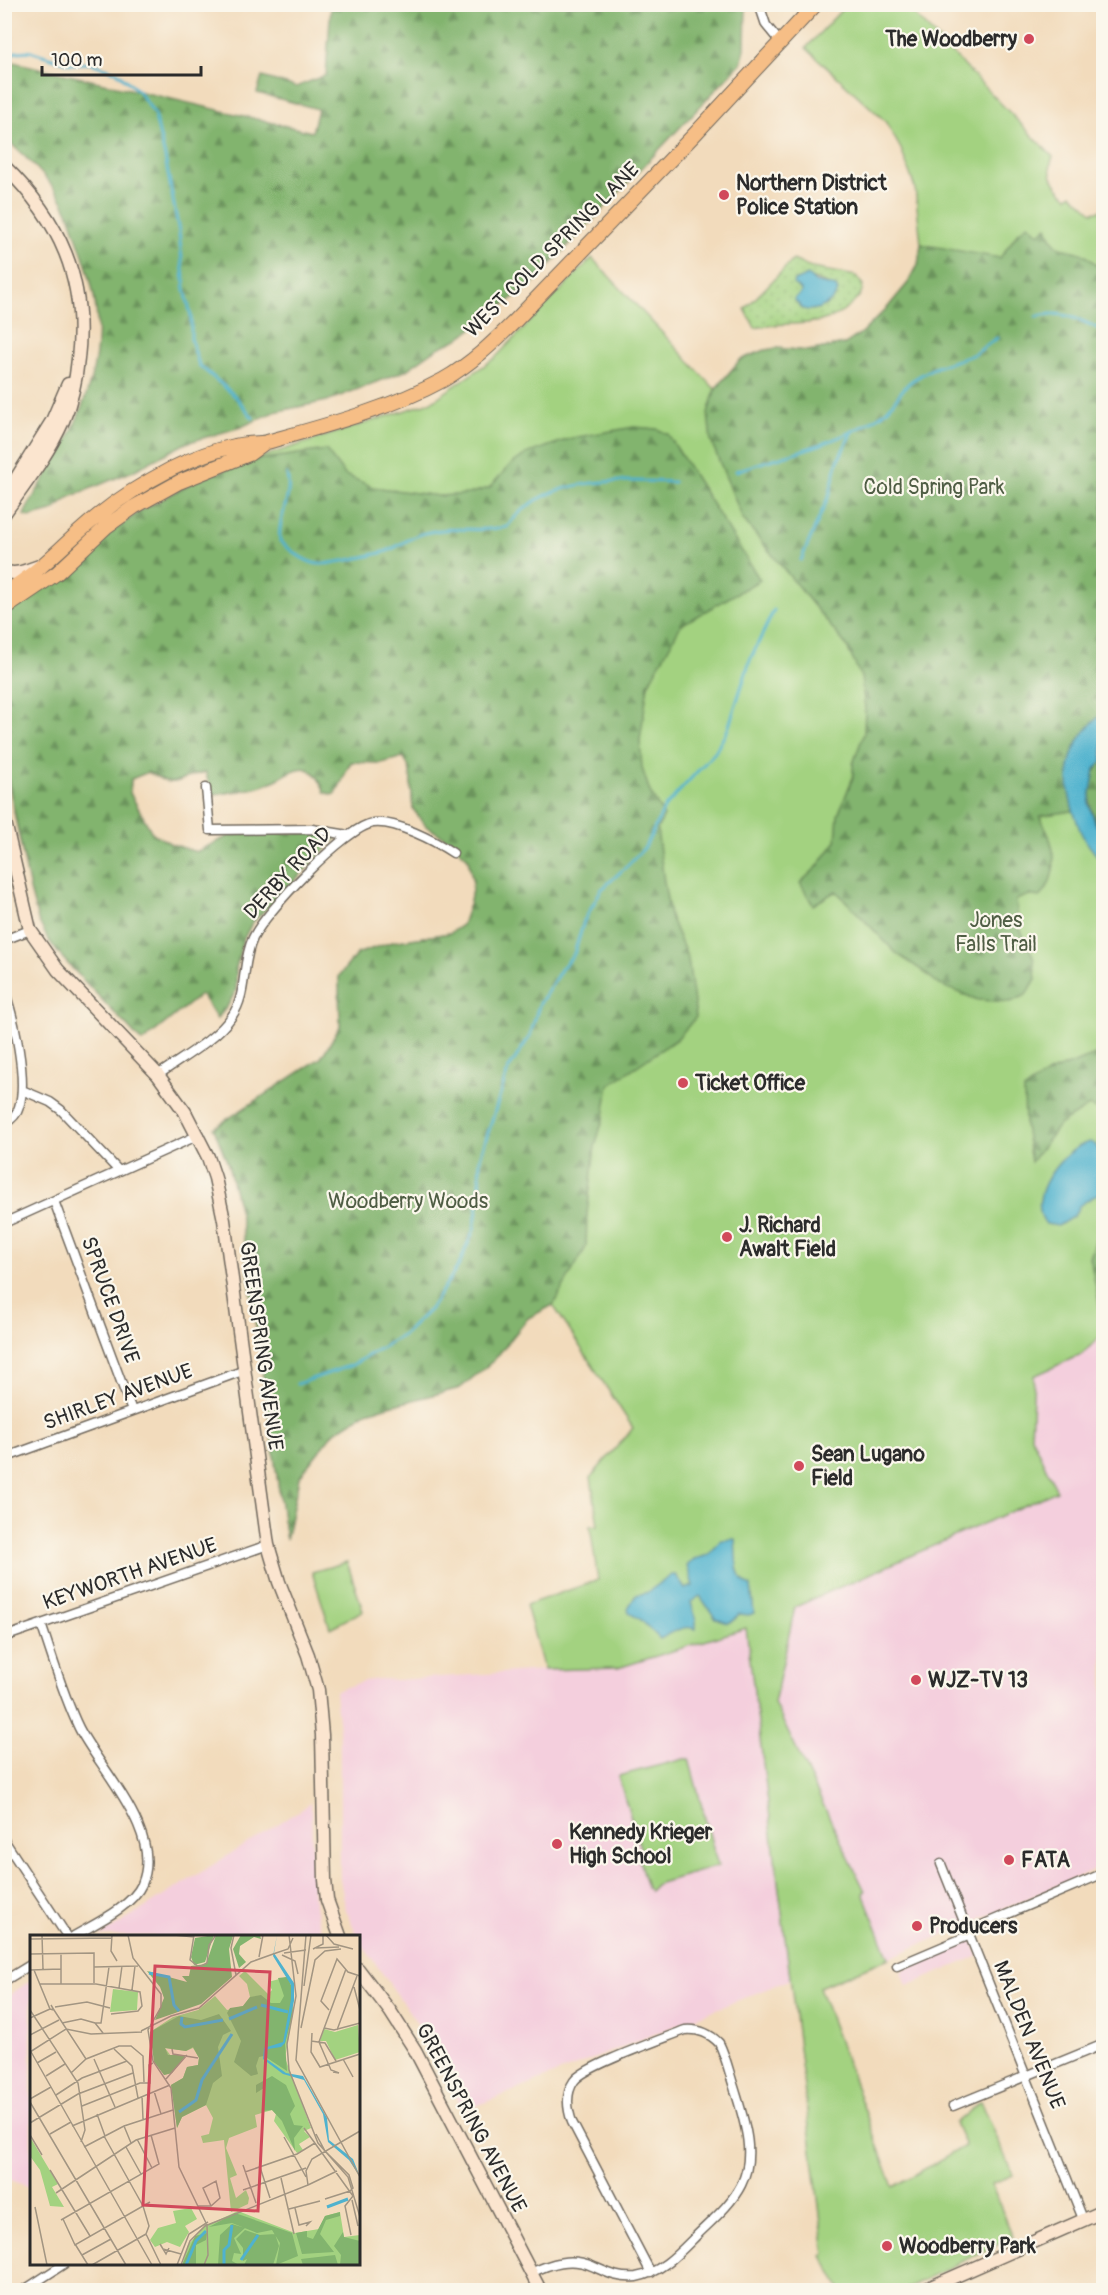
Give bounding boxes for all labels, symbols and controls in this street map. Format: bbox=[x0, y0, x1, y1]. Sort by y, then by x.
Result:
place label: The Woodberry bbox=[884, 26, 1017, 53]
marker: The Woodberry bbox=[1022, 32, 1036, 46]
scale bar bbox=[42, 39, 201, 77]
text: 100 m bbox=[51, 49, 103, 72]
street label: WEST COLD SPRING LANE bbox=[458, 156, 646, 344]
place label: Northern District Police Station bbox=[736, 170, 887, 221]
marker: Northern District Police Station bbox=[717, 188, 731, 202]
park label: Cold Spring Park bbox=[863, 474, 1005, 501]
street label: DERBY ROAD bbox=[238, 821, 338, 925]
park label: Jones Falls Trail bbox=[955, 907, 1037, 958]
place label: Ticket Office bbox=[694, 1070, 806, 1097]
marker: Ticket Office bbox=[676, 1076, 690, 1090]
park label: Woodberry Woods bbox=[328, 1188, 489, 1215]
place label: J. Richard Awalt Field bbox=[739, 1212, 836, 1263]
marker: J. Richard Awalt Field bbox=[720, 1230, 734, 1244]
street label: SPRUCE DRIVE bbox=[75, 1233, 145, 1367]
street label: GREENSPRING AVENUE bbox=[233, 1240, 289, 1452]
street label: SHIRLEY AVENUE bbox=[40, 1357, 196, 1437]
place label: Sean Lugano Field bbox=[811, 1441, 926, 1492]
marker: Sean Lugano Field bbox=[792, 1459, 806, 1473]
street label: KEYWORTH AVENUE bbox=[39, 1531, 221, 1616]
place label: WJZ-TV 13 bbox=[928, 1667, 1028, 1694]
marker: WJZ-TV 13 bbox=[909, 1673, 923, 1687]
place label: Kennedy Krieger High School bbox=[569, 1819, 713, 1870]
marker: Kennedy Krieger High School bbox=[550, 1837, 564, 1851]
place label: FATA bbox=[1021, 1847, 1071, 1874]
marker: FATA bbox=[1002, 1853, 1016, 1867]
place label: Producers bbox=[929, 1913, 1018, 1940]
marker: Producers bbox=[910, 1919, 924, 1933]
inset map bbox=[30, 1935, 360, 2265]
street label: MALDEN AVENUE bbox=[987, 1957, 1071, 2113]
street label: GREENSPRING AVENUE bbox=[410, 2019, 532, 2218]
place label: Woodberry Park bbox=[899, 2233, 1036, 2260]
marker: Woodberry Park bbox=[880, 2239, 894, 2253]

